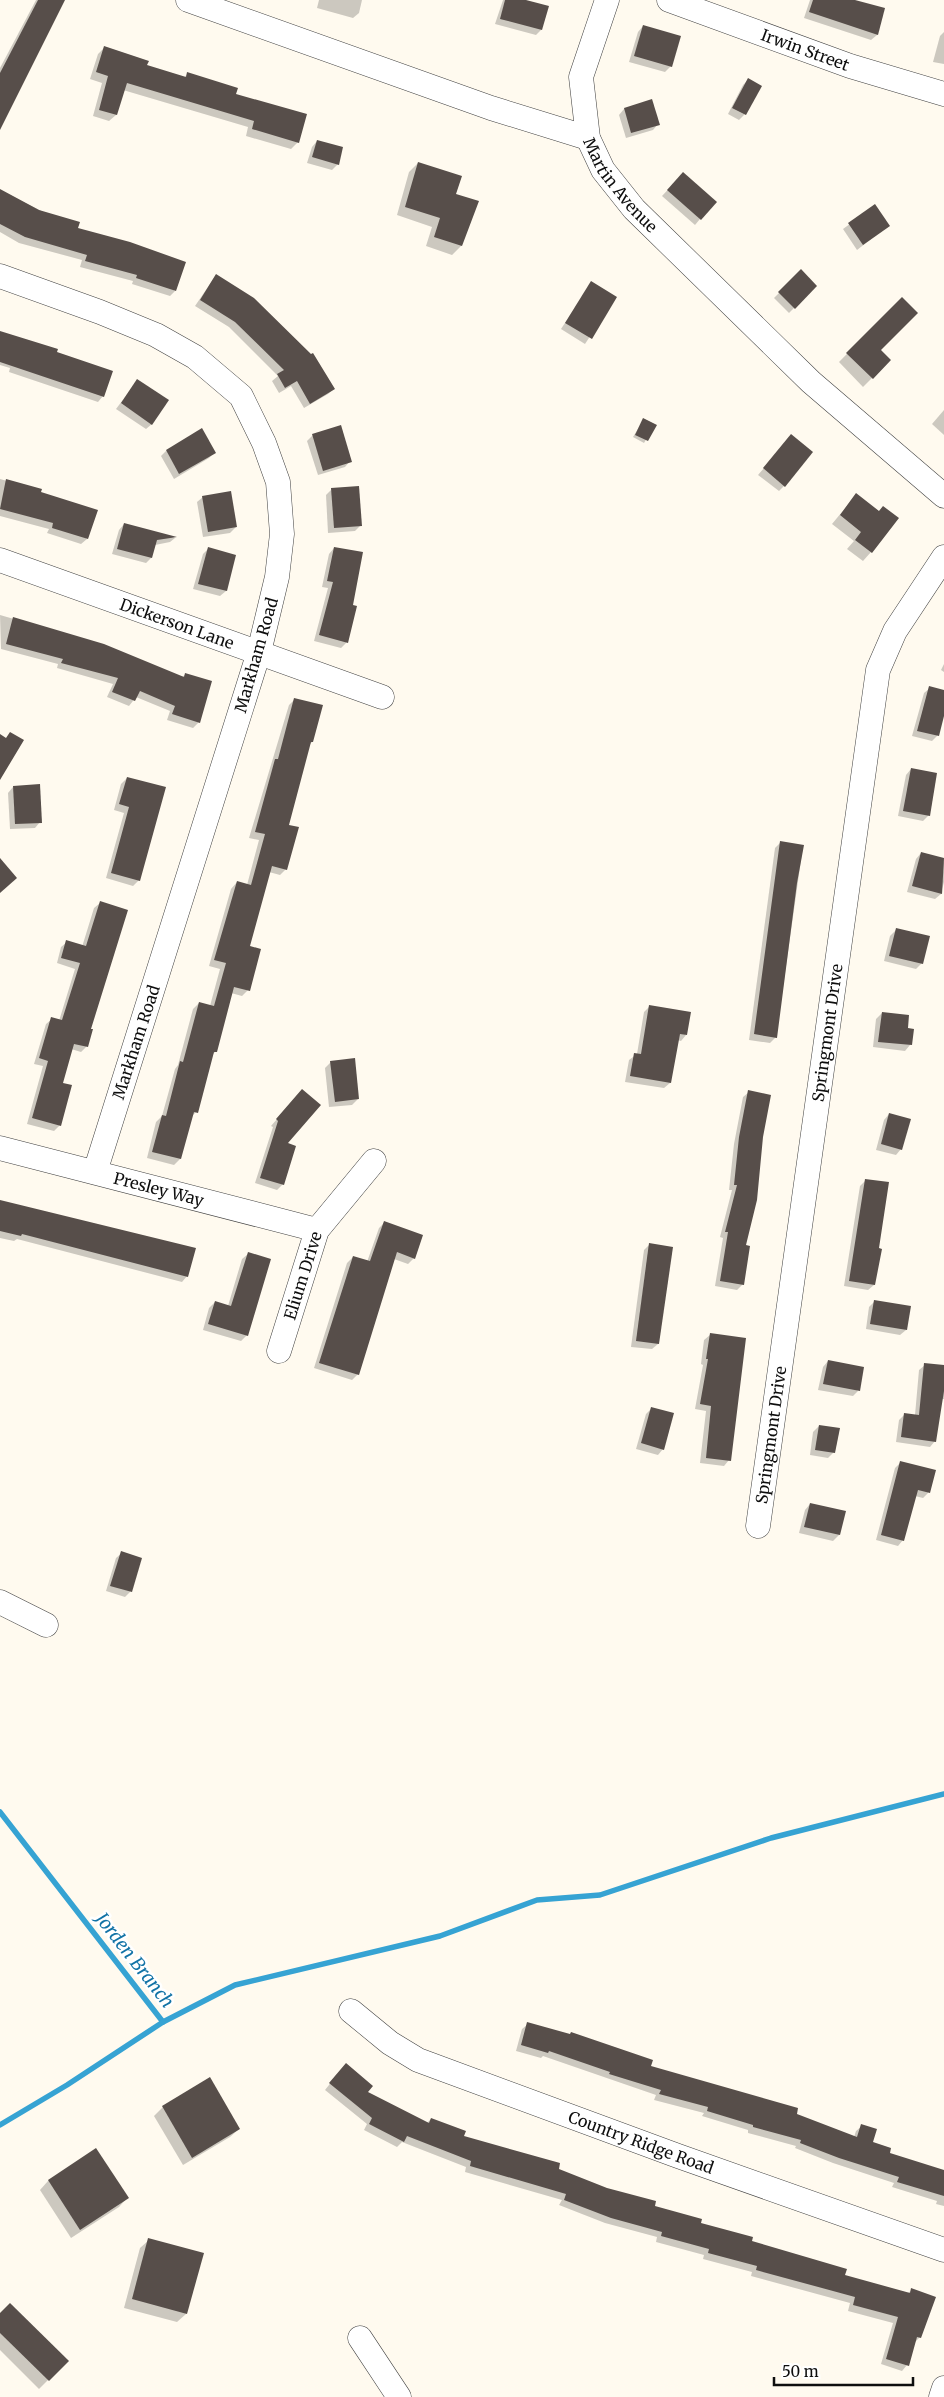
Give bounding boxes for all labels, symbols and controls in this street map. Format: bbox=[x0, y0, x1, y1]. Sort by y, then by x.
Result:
street label: Irwin Street bbox=[758, 24, 853, 75]
street label: Martin Avenue bbox=[579, 134, 662, 236]
street label: Dickerson Lane bbox=[117, 594, 237, 653]
street label: Markham Road bbox=[230, 595, 282, 715]
street label: Springmont Drive bbox=[808, 963, 847, 1103]
street label: Markham Road bbox=[108, 982, 164, 1102]
street label: Presley Way bbox=[111, 1168, 207, 1211]
street label: Elium Drive bbox=[279, 1229, 326, 1322]
street label: Springmont Drive bbox=[751, 1365, 790, 1505]
water label: Jorden Branch bbox=[89, 1906, 179, 2012]
street label: Country Ridge Road bbox=[566, 2106, 717, 2178]
scale bar bbox=[774, 2354, 913, 2386]
text: 50 m bbox=[782, 2362, 819, 2381]

